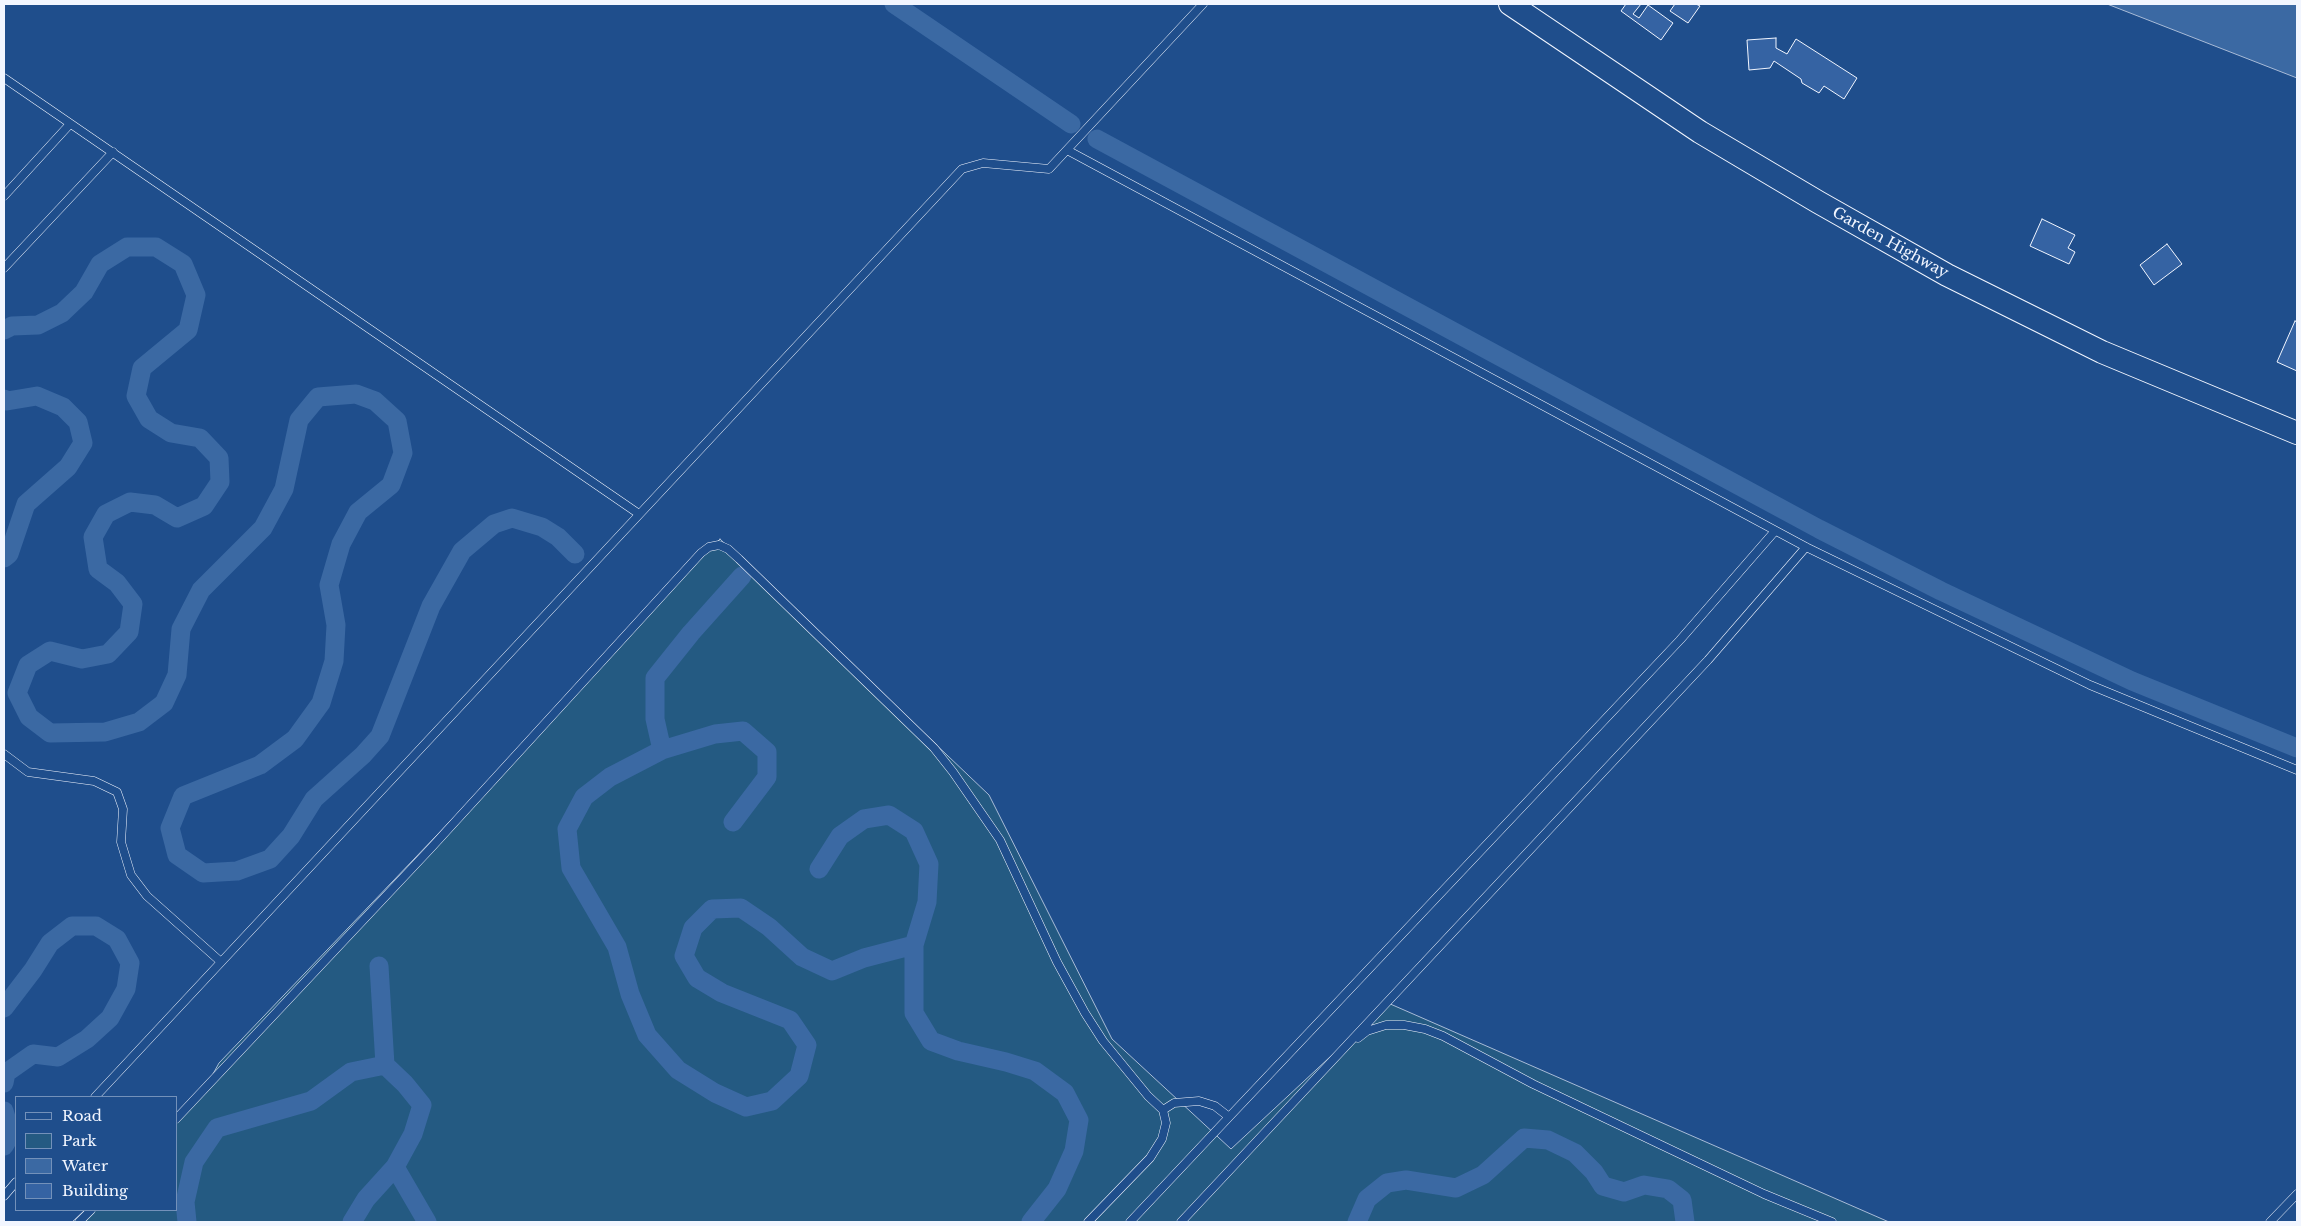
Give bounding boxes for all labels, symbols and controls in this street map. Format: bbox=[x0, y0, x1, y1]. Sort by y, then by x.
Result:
street label: Garden Highway bbox=[1829, 204, 1951, 282]
legend bbox=[15, 1096, 178, 1211]
text: Road bbox=[62, 1106, 102, 1125]
text: Park bbox=[62, 1131, 97, 1150]
text: Water bbox=[62, 1156, 108, 1175]
text: Building bbox=[62, 1181, 128, 1200]

